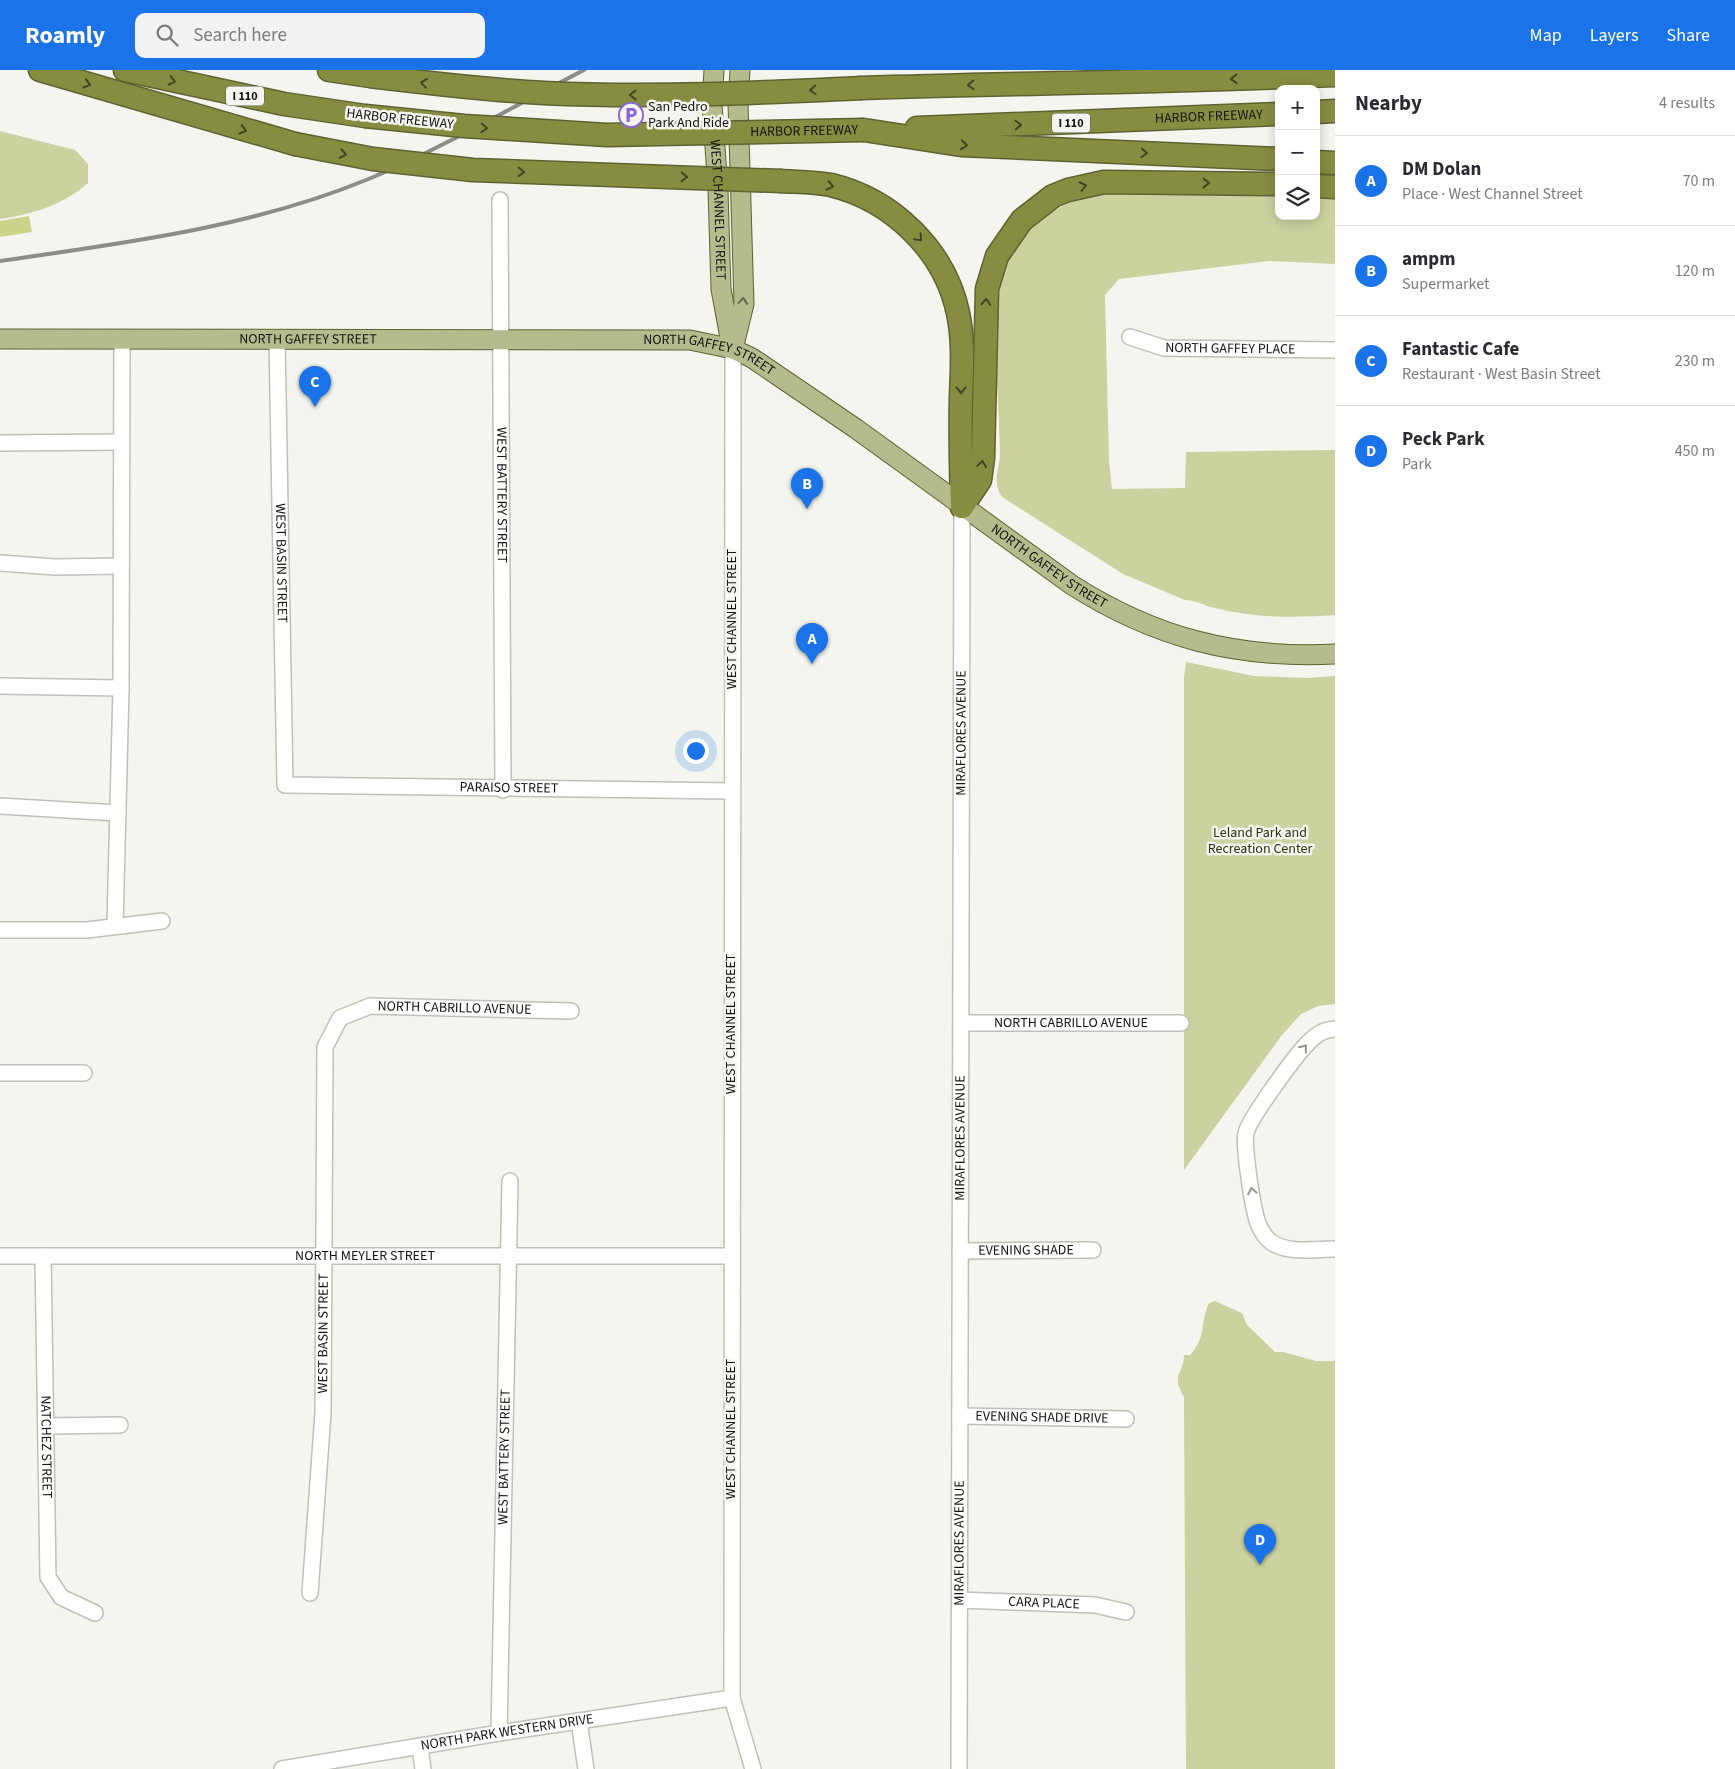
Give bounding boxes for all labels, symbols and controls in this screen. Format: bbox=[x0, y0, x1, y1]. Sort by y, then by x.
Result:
search box bbox=[135, 13, 485, 58]
text: Roamly bbox=[25, 18, 105, 53]
icon: search bbox=[153, 21, 181, 49]
text: Search here bbox=[193, 22, 287, 49]
text: Map bbox=[1530, 23, 1562, 48]
text: Layers bbox=[1590, 23, 1639, 48]
text: Share bbox=[1667, 23, 1710, 48]
one-way arrow bbox=[1230, 74, 1238, 85]
one-way arrow bbox=[168, 75, 177, 86]
one-way arrow bbox=[82, 78, 90, 88]
one-way arrow bbox=[419, 78, 427, 89]
one-way arrow bbox=[967, 79, 975, 90]
one-way arrow bbox=[809, 85, 817, 96]
map controls bbox=[1275, 85, 1320, 220]
button: + bbox=[1275, 85, 1320, 130]
road number: I 110 bbox=[226, 86, 264, 106]
text: Nearby bbox=[1355, 88, 1422, 118]
one-way arrow bbox=[629, 90, 636, 100]
text: 4 results bbox=[1659, 92, 1715, 114]
place label: San Pedro Park And Ride bbox=[648, 97, 729, 133]
parking icon: San Pedro Park And Ride bbox=[618, 102, 644, 128]
street label: HARBOR FREEWAY bbox=[345, 103, 455, 135]
street label: HARBOR FREEWAY bbox=[1155, 105, 1263, 129]
road number: I 110 bbox=[1052, 114, 1090, 132]
one-way arrow bbox=[1014, 119, 1022, 130]
street label: HARBOR FREEWAY bbox=[750, 120, 859, 142]
one-way arrow bbox=[480, 122, 488, 133]
one-way arrow bbox=[238, 125, 246, 135]
button: − bbox=[1275, 130, 1320, 175]
street label: WEST CHANNEL STREET bbox=[704, 139, 731, 281]
one-way arrow bbox=[960, 139, 968, 150]
one-way arrow bbox=[338, 148, 347, 158]
one-way arrow bbox=[1140, 148, 1148, 159]
text: DM Dolan bbox=[1402, 156, 1481, 183]
one-way arrow bbox=[518, 167, 526, 177]
text: A bbox=[1366, 170, 1376, 192]
text: 70 m bbox=[1683, 170, 1715, 192]
one-way arrow bbox=[680, 172, 688, 183]
button: layers bbox=[1275, 175, 1320, 220]
one-way arrow bbox=[1203, 178, 1211, 189]
one-way arrow bbox=[825, 180, 834, 191]
one-way arrow bbox=[1079, 181, 1088, 192]
text: Place · West Channel Street bbox=[1402, 183, 1583, 205]
one-way arrow bbox=[913, 233, 922, 242]
text: ampm bbox=[1402, 246, 1455, 273]
text: B bbox=[1366, 260, 1376, 282]
text: 120 m bbox=[1675, 260, 1715, 282]
text: Supermarket bbox=[1402, 273, 1489, 295]
one-way arrow bbox=[737, 297, 748, 305]
one-way arrow bbox=[981, 297, 992, 305]
street label: NORTH GAFFEY STREET bbox=[239, 329, 377, 350]
street label: NORTH GAFFEY STREET bbox=[643, 330, 779, 381]
text: Fantastic Cafe bbox=[1402, 336, 1519, 363]
street label: NORTH GAFFEY PLACE bbox=[1165, 338, 1295, 360]
text: C bbox=[1366, 350, 1376, 372]
text: 230 m bbox=[1675, 350, 1715, 372]
text: Restaurant · West Basin Street bbox=[1402, 363, 1601, 385]
pin: C bbox=[299, 366, 331, 407]
one-way arrow bbox=[956, 386, 966, 394]
text: Peck Park bbox=[1402, 426, 1485, 453]
street label: WEST BATTERY STREET bbox=[491, 427, 512, 563]
text: D bbox=[1366, 440, 1376, 462]
text: 450 m bbox=[1675, 440, 1715, 462]
text: Park bbox=[1402, 453, 1432, 475]
one-way arrow bbox=[977, 460, 987, 468]
pin: B bbox=[791, 468, 823, 509]
street label: WEST BASIN STREET bbox=[270, 503, 292, 624]
street label: NORTH GAFFEY STREET bbox=[987, 519, 1111, 614]
street label: WEST CHANNEL STREET bbox=[722, 548, 742, 689]
pin: A bbox=[796, 623, 828, 664]
street label: MIRAFLORES AVENUE bbox=[951, 670, 972, 796]
your location bbox=[683, 738, 709, 764]
street label: PARAISO STREET bbox=[459, 777, 559, 799]
park label: Leland Park and Recreation Center bbox=[1208, 823, 1312, 859]
street label: WEST CHANNEL STREET bbox=[721, 953, 741, 1094]
street label: NORTH CABRILLO AVENUE bbox=[377, 996, 532, 1020]
street label: NORTH CABRILLO AVENUE bbox=[994, 1013, 1148, 1033]
one-way arrow bbox=[1299, 1045, 1307, 1054]
street label: MIRAFLORES AVENUE bbox=[950, 1075, 971, 1201]
one-way arrow bbox=[1248, 1187, 1258, 1195]
street label: EVENING SHADE bbox=[978, 1240, 1074, 1261]
street label: NORTH MEYLER STREET bbox=[295, 1246, 435, 1266]
street label: WEST BASIN STREET bbox=[313, 1273, 334, 1393]
street label: WEST CHANNEL STREET bbox=[721, 1358, 741, 1499]
street label: WEST BATTERY STREET bbox=[493, 1388, 516, 1525]
street label: NATCHEZ STREET bbox=[35, 1395, 57, 1499]
street label: EVENING SHADE DRIVE bbox=[975, 1406, 1109, 1429]
street label: MIRAFLORES AVENUE bbox=[949, 1480, 970, 1606]
pin: D bbox=[1244, 1524, 1276, 1565]
street label: CARA PLACE bbox=[1008, 1592, 1080, 1614]
street label: NORTH PARK WESTERN DRIVE bbox=[419, 1709, 595, 1756]

